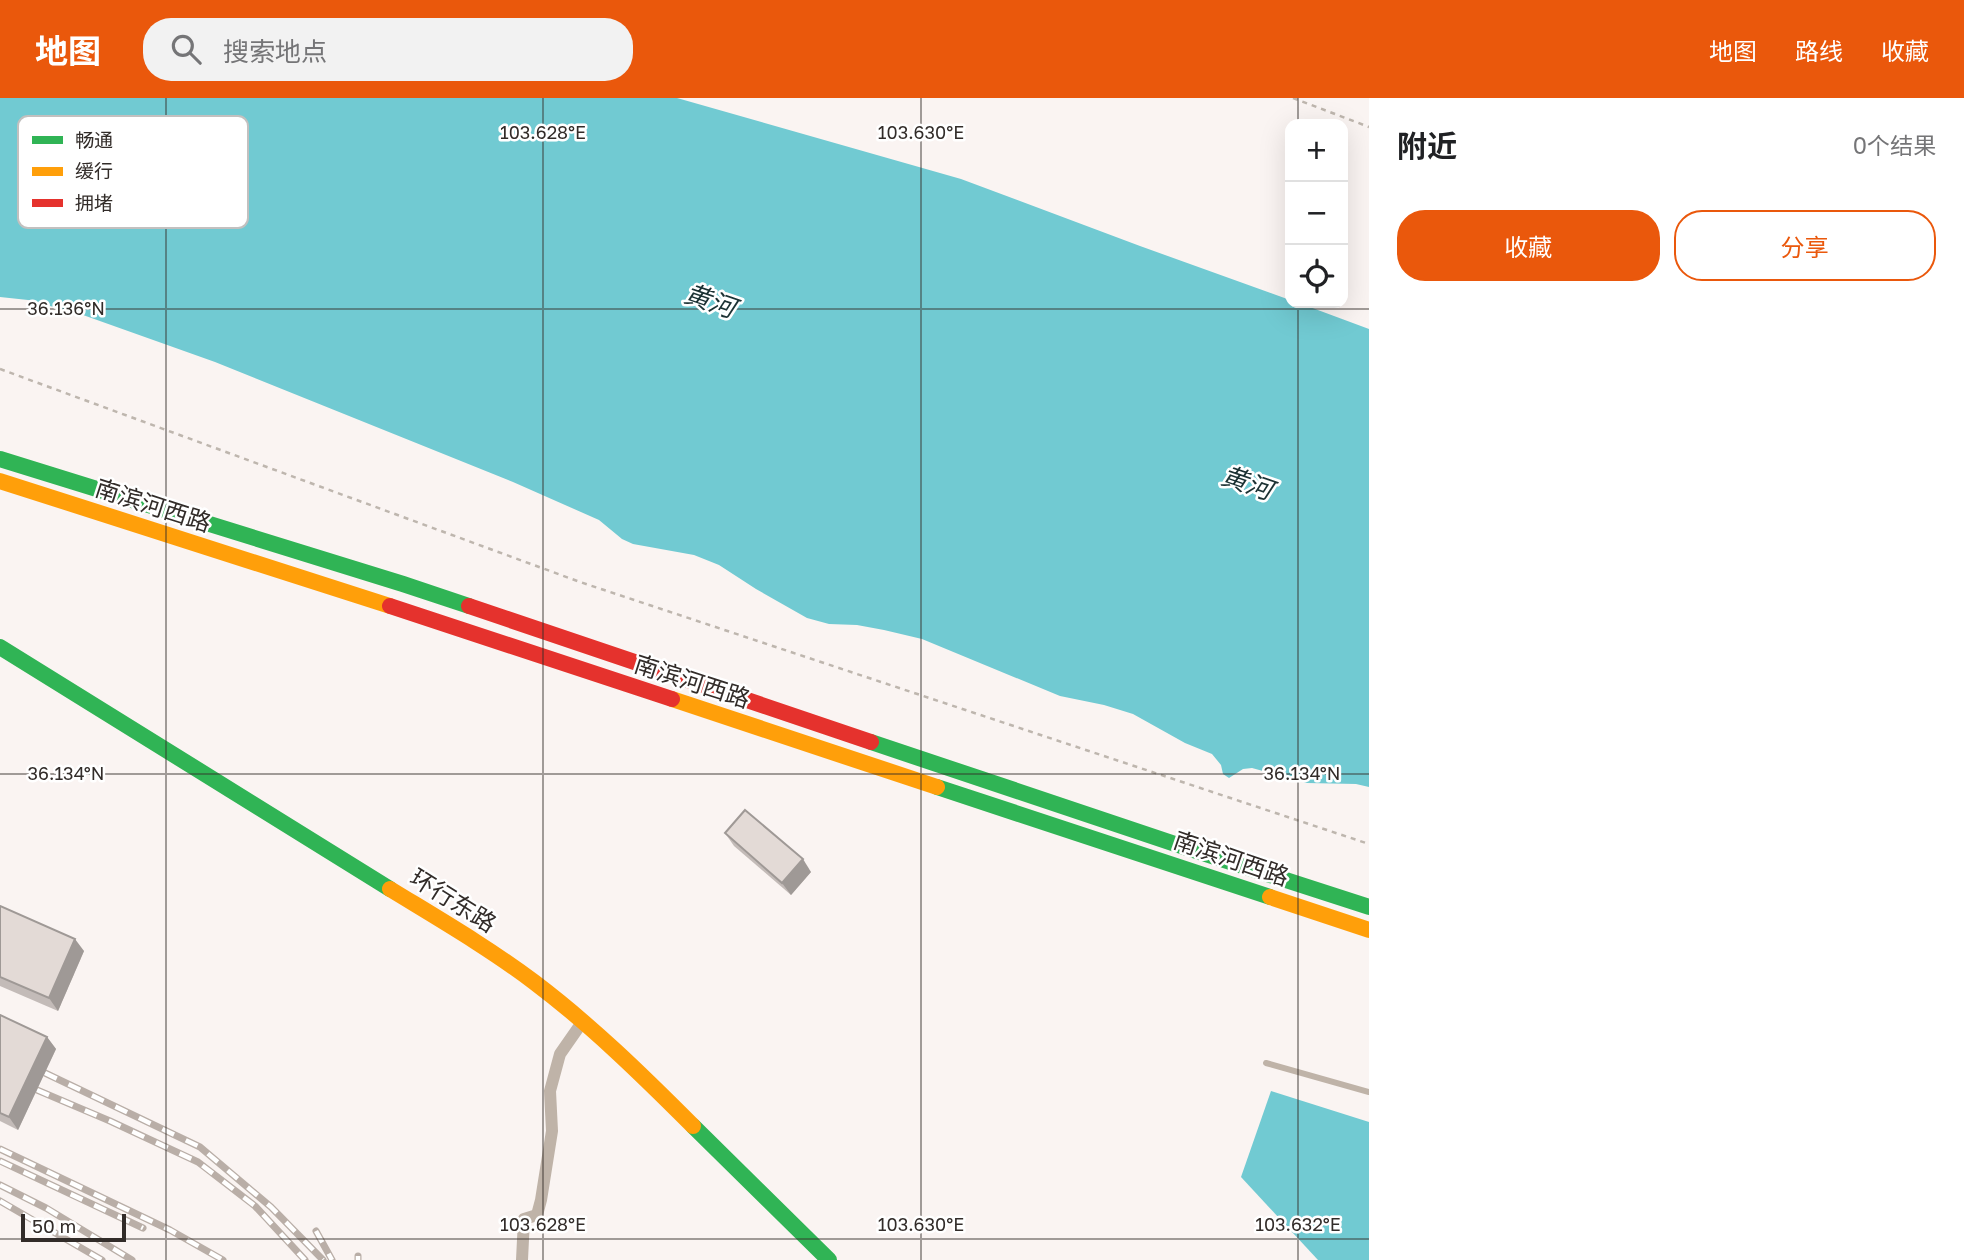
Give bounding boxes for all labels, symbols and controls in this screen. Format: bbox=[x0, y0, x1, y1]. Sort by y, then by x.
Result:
search box bbox=[143, 18, 633, 81]
icon: search bbox=[167, 30, 205, 68]
text: 地图 bbox=[35, 31, 101, 70]
text: 搜索地点 bbox=[223, 36, 327, 67]
text: 地图 bbox=[1709, 36, 1757, 65]
text: 路线 bbox=[1795, 36, 1843, 65]
text: 收藏 bbox=[1881, 36, 1929, 65]
legend bbox=[18, 116, 248, 228]
map controls bbox=[1285, 119, 1348, 308]
button: + bbox=[1285, 119, 1348, 182]
text: 103.628°E bbox=[500, 121, 586, 143]
text: 103.630°E bbox=[878, 121, 964, 143]
text: 畅通 bbox=[75, 128, 113, 151]
text: 附近 bbox=[1397, 128, 1457, 164]
text: 0个结果 bbox=[1853, 131, 1936, 159]
text: 缓行 bbox=[75, 159, 113, 182]
button: − bbox=[1285, 182, 1348, 245]
text: 拥堵 bbox=[75, 191, 113, 214]
button: 收藏 bbox=[1397, 210, 1660, 281]
button: 分享 bbox=[1674, 210, 1936, 281]
button: locate bbox=[1285, 245, 1348, 308]
water label: 黄河 bbox=[681, 277, 745, 325]
text: 36.136°N bbox=[27, 297, 105, 319]
water label: 黄河 bbox=[1218, 459, 1282, 507]
street label: 南滨河西路 bbox=[92, 472, 215, 537]
street label: 南滨河西路 bbox=[631, 648, 754, 713]
text: 36.134°N bbox=[28, 762, 104, 784]
text: 36.134°N bbox=[1264, 762, 1340, 784]
street label: 南滨河西路 bbox=[1170, 824, 1293, 891]
street label: 环行东路 bbox=[405, 862, 502, 937]
scale bar bbox=[21, 1211, 126, 1243]
text: 103.628°E bbox=[500, 1213, 586, 1235]
text: 103.630°E bbox=[878, 1213, 964, 1235]
text: 103.632°E bbox=[1255, 1213, 1341, 1235]
text: 50 m bbox=[32, 1214, 76, 1237]

